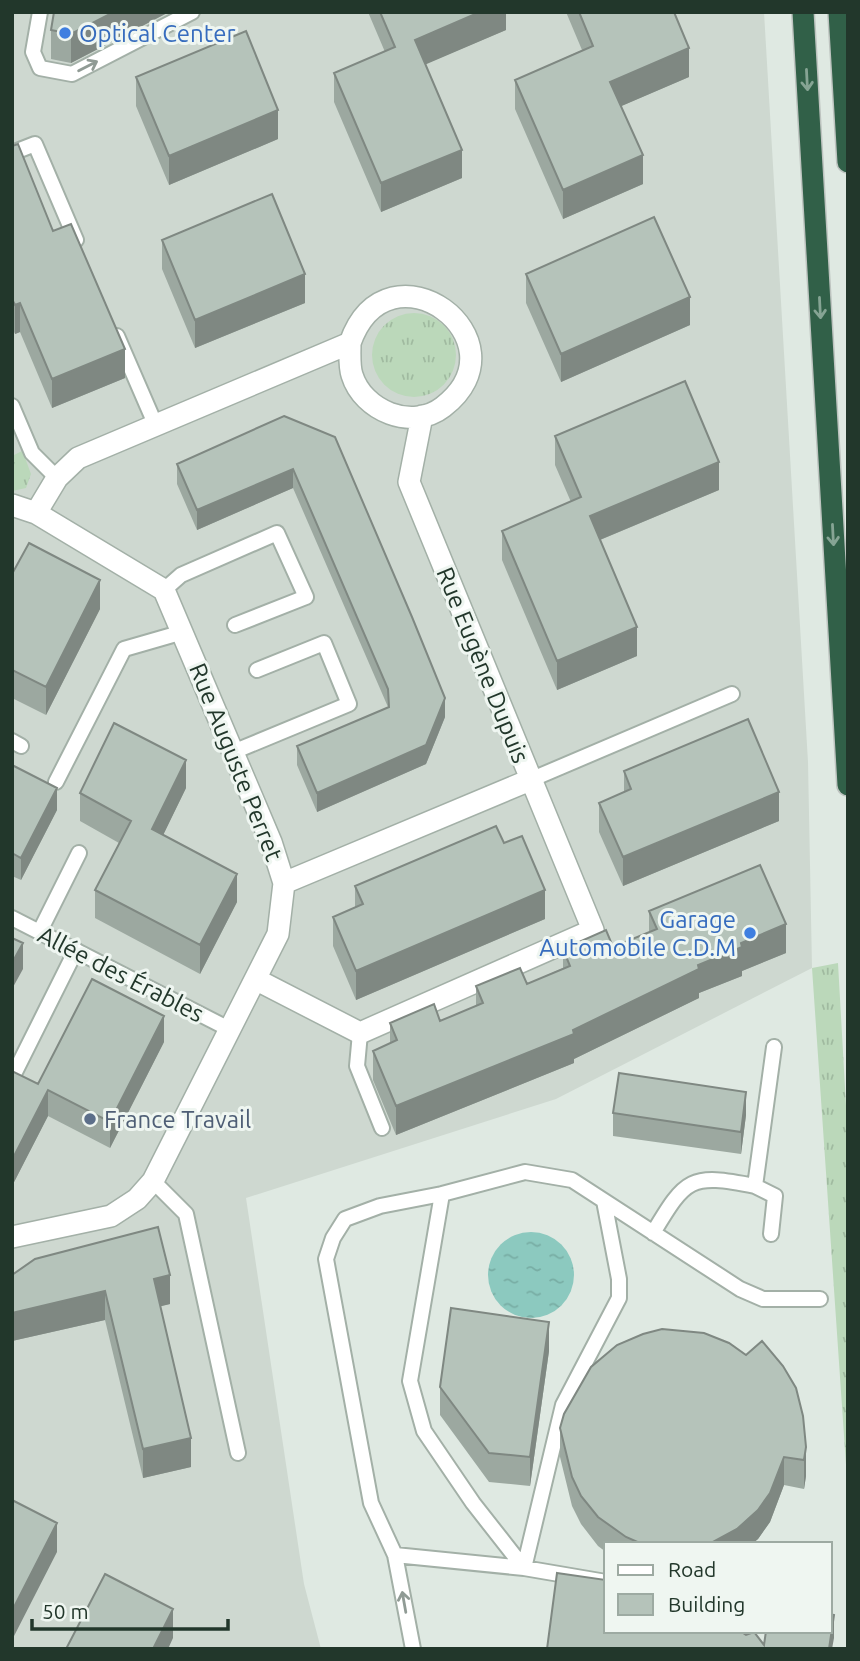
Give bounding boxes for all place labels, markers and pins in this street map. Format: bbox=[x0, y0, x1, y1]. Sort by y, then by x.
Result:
place label: Optical Center bbox=[79, 20, 236, 47]
marker: Optical Center bbox=[57, 25, 73, 41]
place label: Garage Automobile C.D.M bbox=[539, 906, 736, 961]
marker: Garage Automobile C.D.M bbox=[742, 925, 758, 941]
place label: France Travail bbox=[104, 1106, 251, 1133]
marker: France Travail bbox=[82, 1111, 98, 1127]

